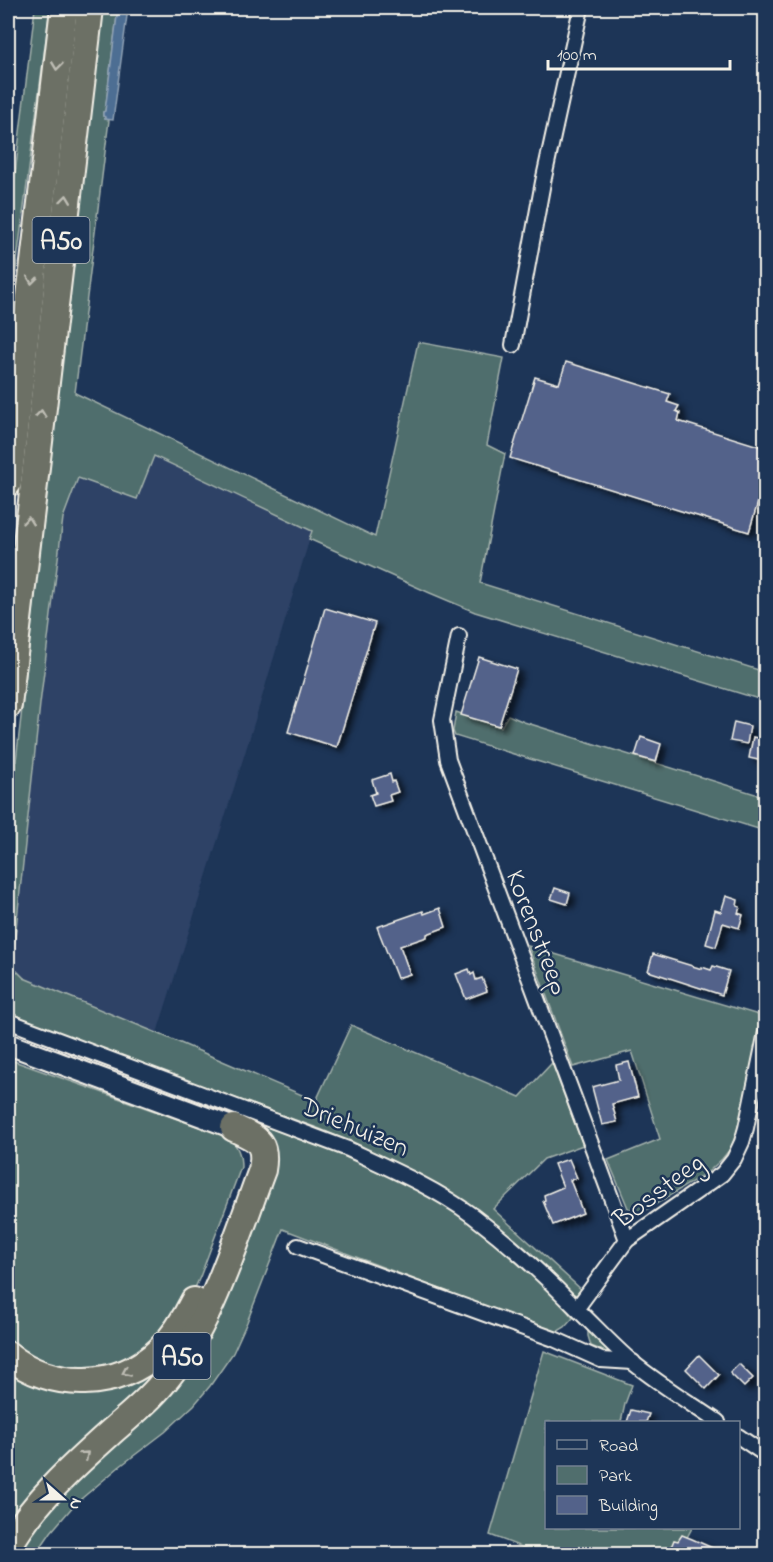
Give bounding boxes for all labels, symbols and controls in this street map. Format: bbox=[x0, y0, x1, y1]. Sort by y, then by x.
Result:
scale bar bbox=[548, 33, 730, 71]
text: 100 m bbox=[557, 43, 597, 69]
one-way arrow bbox=[52, 61, 64, 70]
one-way arrow bbox=[60, 195, 72, 204]
road number: A50 bbox=[32, 217, 90, 263]
one-way arrow bbox=[26, 275, 38, 285]
one-way arrow bbox=[34, 409, 47, 418]
one-way arrow bbox=[21, 517, 34, 526]
street label: Korenstreep bbox=[494, 865, 577, 1001]
street label: Driehuizen bbox=[293, 1088, 415, 1169]
street label: Bossteeg bbox=[605, 1145, 713, 1240]
road number: A50 bbox=[154, 1333, 210, 1379]
one-way arrow bbox=[122, 1364, 133, 1376]
legend bbox=[545, 1421, 740, 1529]
text: Road bbox=[599, 1434, 638, 1460]
one-way arrow bbox=[78, 1451, 89, 1462]
text: Park bbox=[599, 1464, 632, 1490]
north arrow bbox=[33, 1469, 93, 1529]
text: N bbox=[62, 1494, 88, 1513]
text: Building bbox=[598, 1494, 658, 1521]

